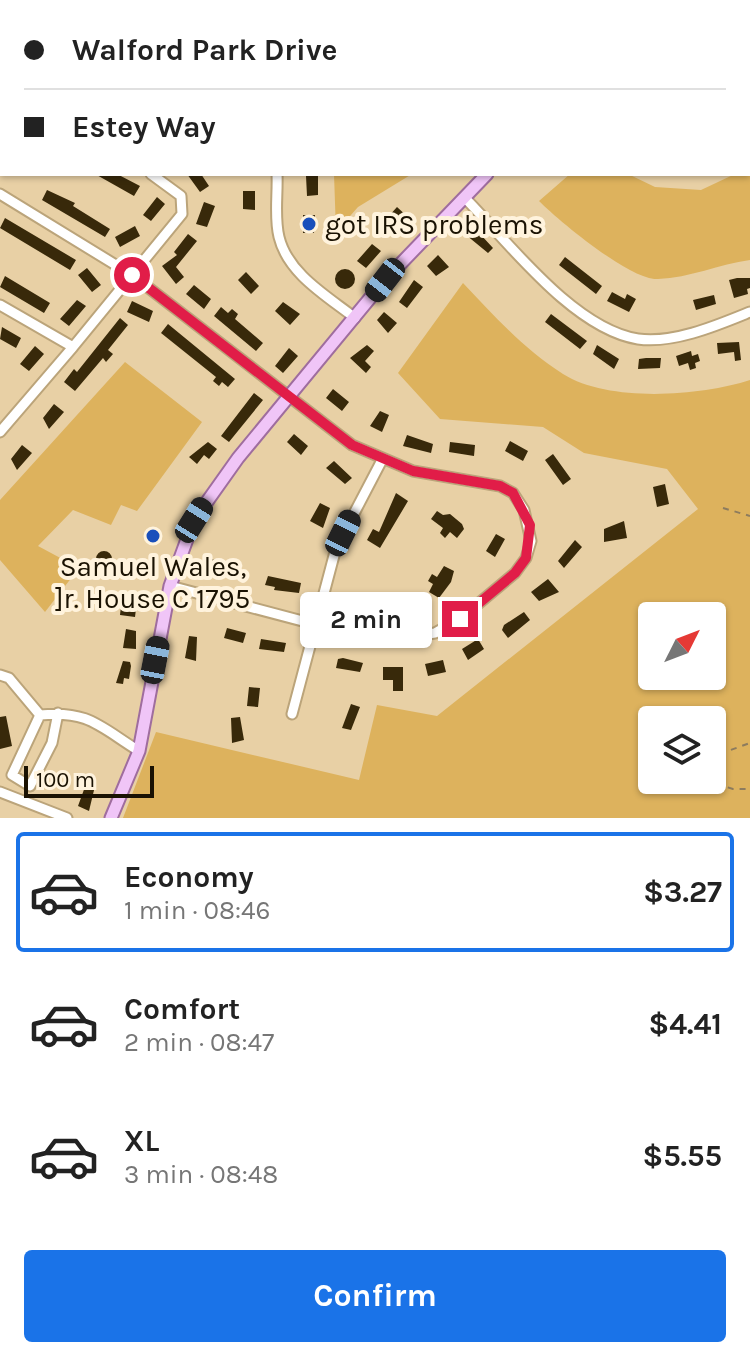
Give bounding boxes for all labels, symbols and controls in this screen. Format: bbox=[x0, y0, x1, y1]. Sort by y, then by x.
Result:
text: Walford Park Drive bbox=[72, 32, 337, 68]
text: Estey Way bbox=[72, 109, 216, 145]
place label: got IRS problems bbox=[325, 208, 543, 241]
marker: got IRS problems bbox=[300, 215, 318, 233]
car bbox=[361, 254, 409, 306]
route start bbox=[114, 257, 150, 293]
car bbox=[171, 493, 217, 547]
car bbox=[322, 506, 364, 560]
marker: Samuel Wales, ]r. House C 1795 bbox=[144, 527, 162, 545]
place label: Samuel Wales, ]r. House C 1795 bbox=[55, 550, 250, 615]
callout: 2 min bbox=[300, 591, 432, 647]
route end bbox=[442, 601, 478, 637]
north arrow bbox=[638, 602, 726, 690]
map controls bbox=[638, 602, 726, 794]
text: 2 min bbox=[330, 604, 402, 635]
car bbox=[139, 634, 171, 686]
button: layers bbox=[638, 706, 726, 794]
scale bar bbox=[24, 762, 154, 798]
text: 100 m bbox=[36, 767, 95, 793]
icon: car bbox=[28, 856, 100, 928]
text: Economy bbox=[124, 859, 254, 895]
text: $3.27 bbox=[643, 874, 722, 910]
text: 1 min · 08:46 bbox=[124, 895, 270, 926]
icon: car bbox=[28, 988, 100, 1060]
text: Comfort bbox=[124, 991, 240, 1027]
text: $4.41 bbox=[648, 1006, 722, 1042]
text: 2 min · 08:47 bbox=[124, 1027, 274, 1058]
icon: car bbox=[28, 1120, 100, 1192]
text: XL bbox=[124, 1123, 159, 1159]
text: $5.55 bbox=[642, 1138, 722, 1174]
text: 3 min · 08:48 bbox=[124, 1159, 278, 1190]
button: Confirm bbox=[24, 1250, 726, 1342]

